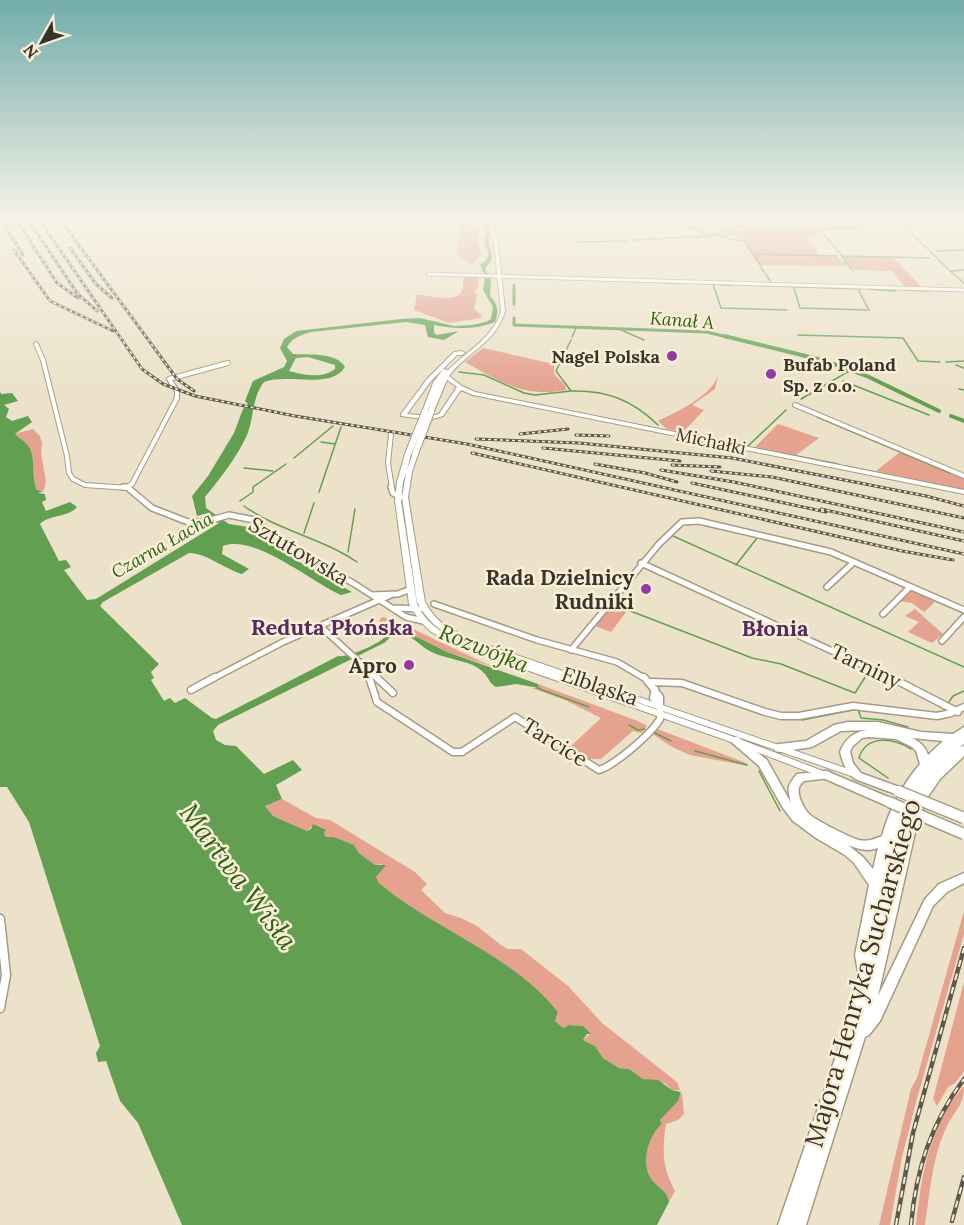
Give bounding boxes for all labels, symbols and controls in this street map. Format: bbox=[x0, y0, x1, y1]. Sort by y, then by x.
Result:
north arrow bbox=[12, 12, 72, 72]
text: N bbox=[19, 40, 42, 63]
water label: Kanał A bbox=[649, 306, 715, 334]
place label: Nagel Polska bbox=[551, 345, 661, 368]
marker: Nagel Polska bbox=[665, 349, 679, 363]
place label: Bufab Poland Sp. z o.o. bbox=[783, 353, 896, 397]
marker: Bufab Poland Sp. z o.o. bbox=[764, 367, 778, 381]
street label: Michałki bbox=[674, 422, 748, 460]
water label: Czarna Łacha bbox=[107, 507, 217, 583]
street label: Sztutowska bbox=[244, 511, 354, 592]
place label: Rada Dzielnicy Rudniki bbox=[485, 564, 634, 615]
marker: Rada Dzielnicy Rudniki bbox=[639, 582, 653, 596]
district label: Reduta Płońska bbox=[251, 613, 414, 641]
district label: Błonia bbox=[741, 614, 809, 642]
water label: Rozwójka bbox=[435, 617, 534, 679]
street label: Tarniny bbox=[826, 637, 906, 695]
place label: Apro bbox=[349, 652, 397, 679]
marker: Apro bbox=[402, 658, 416, 672]
street label: Elbląska bbox=[558, 660, 642, 712]
street label: Tarcice bbox=[517, 711, 593, 773]
street label: Majora Henryka Sucharskiego bbox=[796, 795, 928, 1151]
water label: Martwa Wisła bbox=[173, 796, 305, 956]

